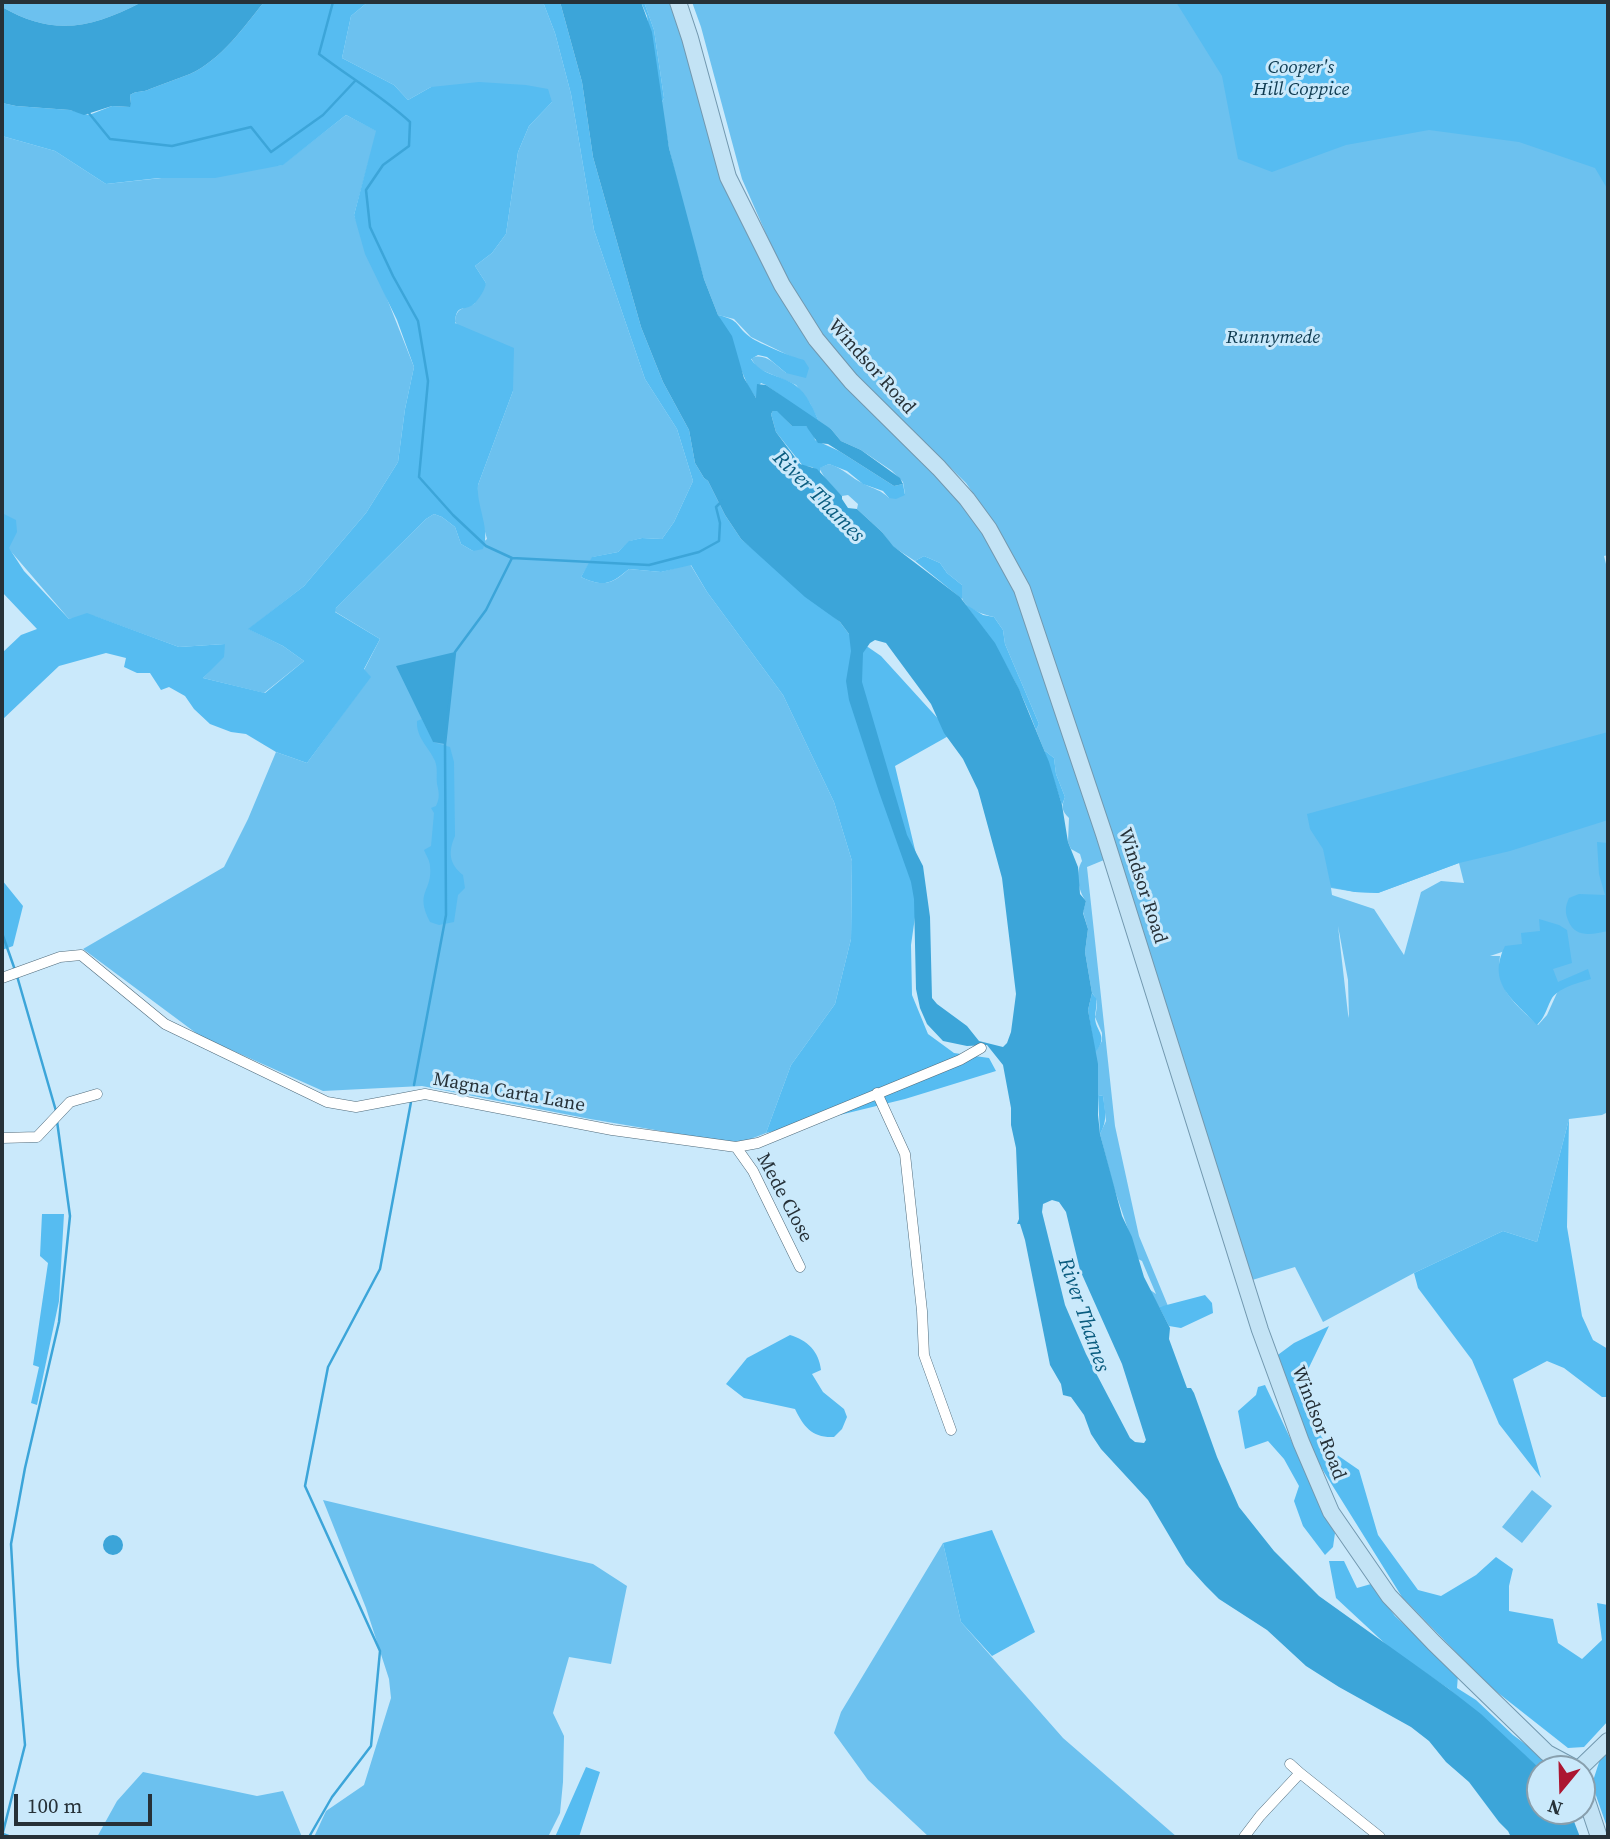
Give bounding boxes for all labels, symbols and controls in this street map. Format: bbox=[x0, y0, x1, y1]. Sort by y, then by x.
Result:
park label: Cooper's Hill Coppice bbox=[1253, 57, 1349, 101]
street label: Windsor Road bbox=[822, 315, 920, 419]
park label: Runnymede bbox=[1226, 327, 1320, 349]
water label: River Thames bbox=[767, 446, 869, 548]
street label: Windsor Road bbox=[1113, 825, 1171, 947]
street label: Magna Carta Lane bbox=[431, 1068, 587, 1118]
street label: Mede Close bbox=[751, 1150, 817, 1246]
water label: River Thames bbox=[1052, 1255, 1114, 1375]
street label: Windsor Road bbox=[1286, 1363, 1350, 1483]
north arrow bbox=[1526, 1755, 1596, 1825]
scale bar bbox=[18, 1780, 156, 1824]
text: 100 m bbox=[27, 1791, 82, 1820]
text: N bbox=[1544, 1793, 1566, 1823]

